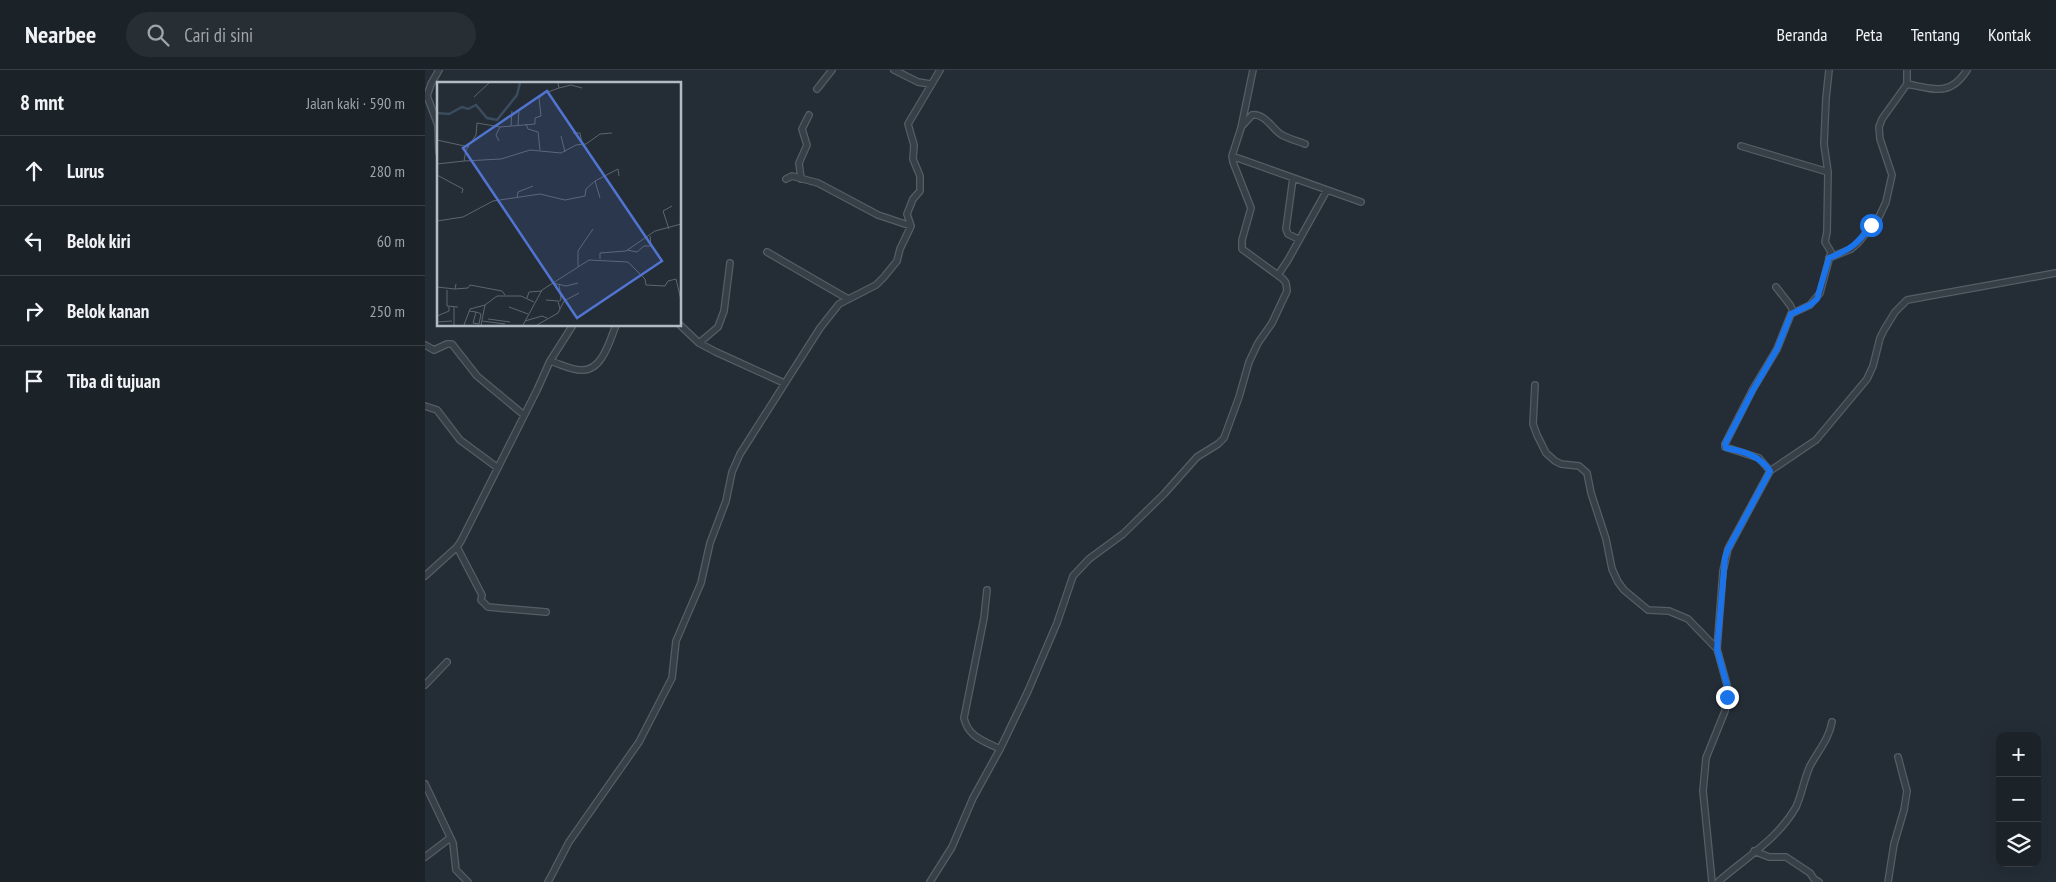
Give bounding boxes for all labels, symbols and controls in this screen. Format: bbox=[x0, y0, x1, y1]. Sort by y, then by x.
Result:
search box bbox=[126, 12, 476, 57]
text: Nearbee bbox=[25, 19, 96, 50]
icon: search bbox=[144, 21, 172, 49]
text: Cari di sini bbox=[184, 23, 253, 47]
text: Beranda bbox=[1777, 23, 1827, 46]
text: Peta bbox=[1855, 23, 1883, 46]
text: Tentang bbox=[1911, 23, 1960, 46]
text: Kontak bbox=[1988, 23, 2031, 46]
inset map bbox=[437, 82, 681, 326]
text: 8 mnt bbox=[20, 89, 64, 116]
text: Jalan kaki · 590 m bbox=[306, 93, 405, 113]
icon: ahead bbox=[20, 157, 48, 185]
text: Lurus bbox=[67, 159, 104, 183]
text: 280 m bbox=[370, 161, 405, 181]
route start bbox=[1860, 214, 1883, 237]
icon: left bbox=[20, 227, 48, 255]
text: Belok kiri bbox=[67, 229, 131, 253]
text: 60 m bbox=[377, 231, 405, 251]
icon: right bbox=[20, 297, 48, 325]
text: Belok kanan bbox=[67, 299, 149, 323]
text: 250 m bbox=[370, 301, 405, 321]
icon: arrive bbox=[20, 367, 48, 395]
text: Tiba di tujuan bbox=[67, 369, 160, 393]
route end bbox=[1716, 686, 1739, 709]
map controls bbox=[1996, 732, 2041, 867]
button: + bbox=[1996, 732, 2041, 777]
button: − bbox=[1996, 777, 2041, 822]
button: layers bbox=[1996, 822, 2041, 867]

